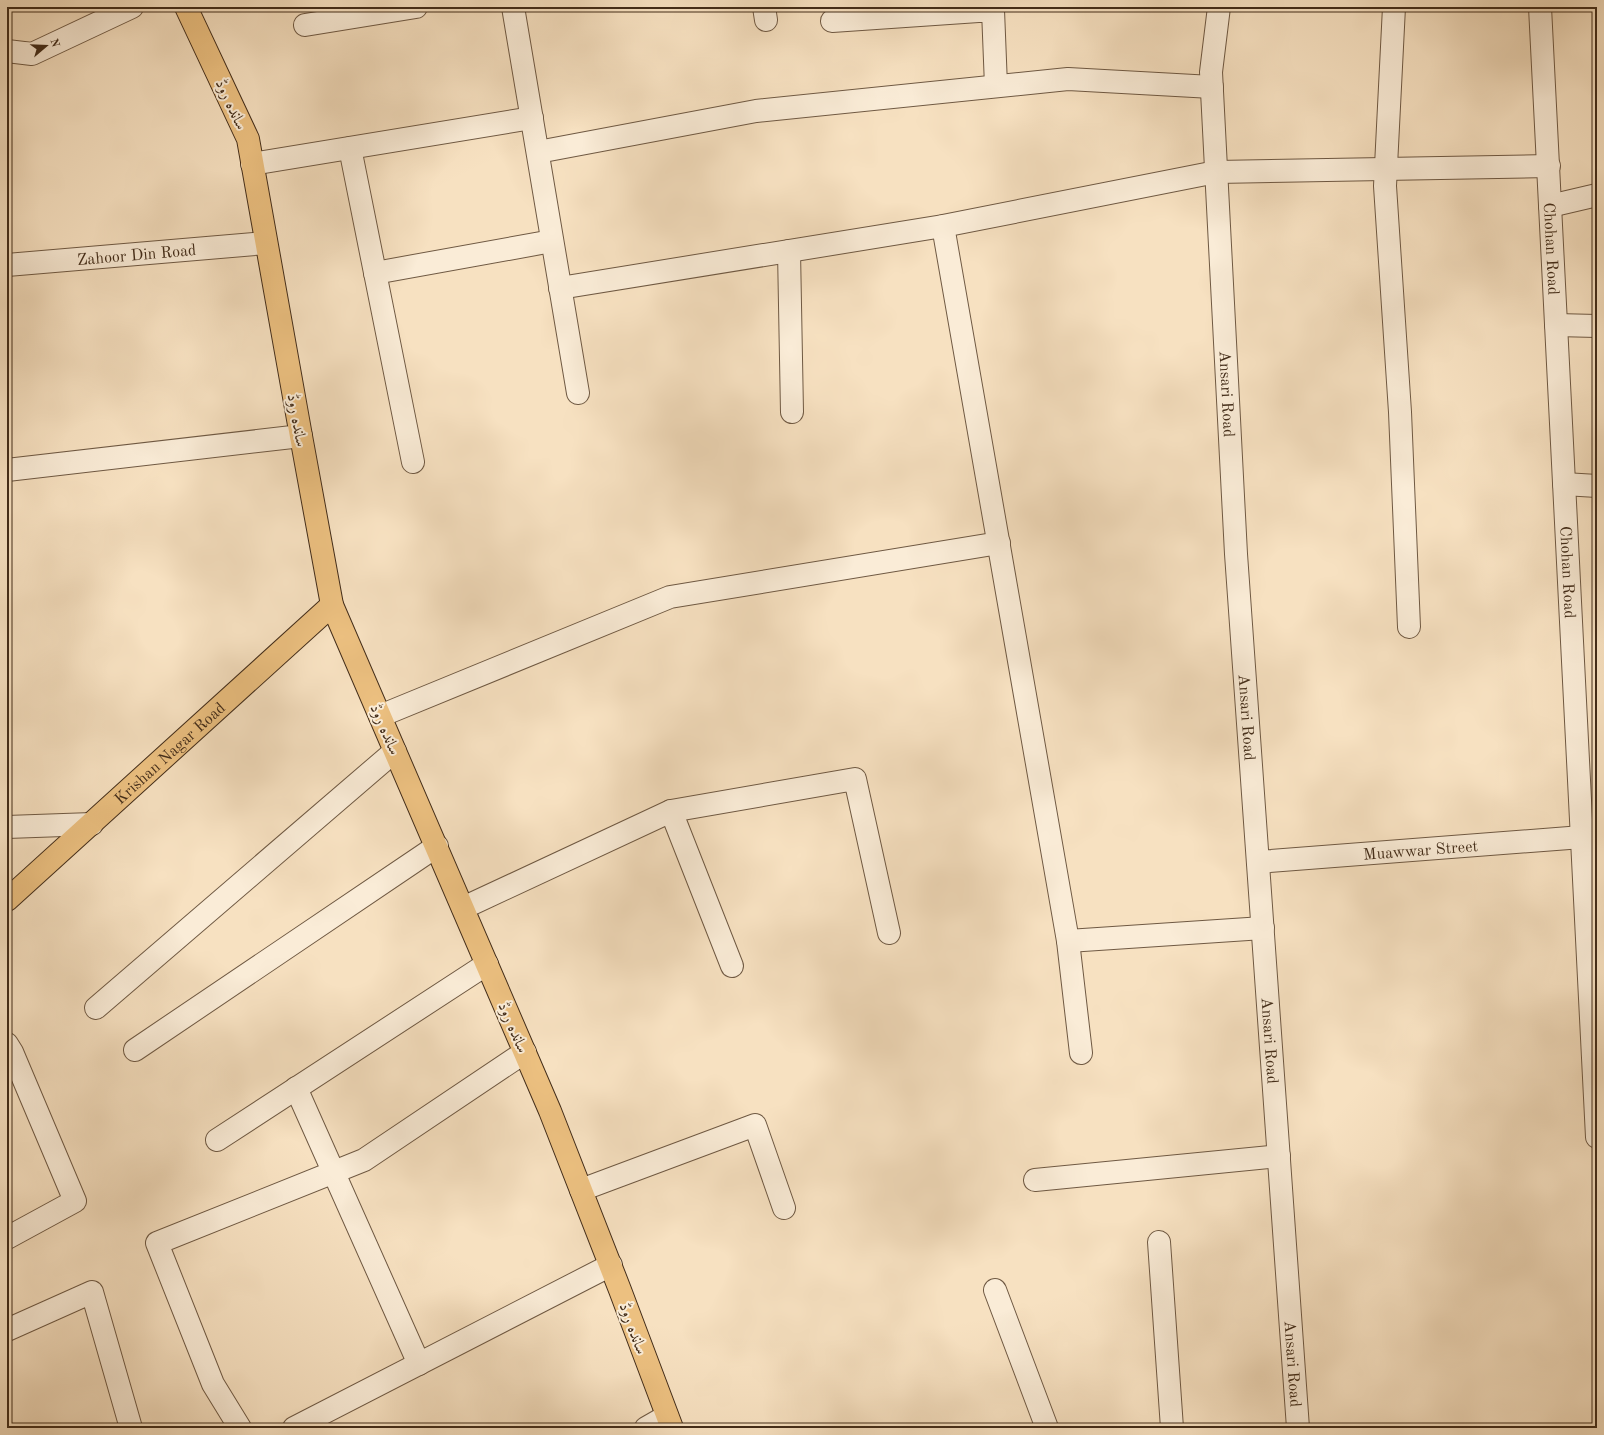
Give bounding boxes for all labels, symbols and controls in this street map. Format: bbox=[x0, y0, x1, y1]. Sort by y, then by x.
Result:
north arrow bbox=[26, 26, 66, 66]
text: N bbox=[47, 37, 61, 50]
street label: ساندہ روڈ bbox=[212, 76, 251, 132]
street label: Chohan Road bbox=[1540, 202, 1561, 296]
street label: Zahoor Din Road bbox=[76, 243, 197, 269]
street label: Ansari Road bbox=[1215, 350, 1236, 438]
street label: ساندہ روڈ bbox=[284, 392, 312, 448]
street label: Chohan Road bbox=[1556, 526, 1577, 619]
street label: Ansari Road bbox=[1235, 674, 1257, 761]
street label: Krishan Nagar Road bbox=[112, 700, 229, 808]
street label: ساندہ روڈ bbox=[366, 701, 405, 758]
street label: Muawwar Street bbox=[1363, 839, 1479, 864]
street label: Ansari Road bbox=[1257, 997, 1280, 1085]
street label: ساندہ روڈ bbox=[494, 999, 533, 1056]
street label: ساندہ روڈ bbox=[615, 1300, 652, 1357]
street label: Ansari Road bbox=[1280, 1320, 1303, 1408]

